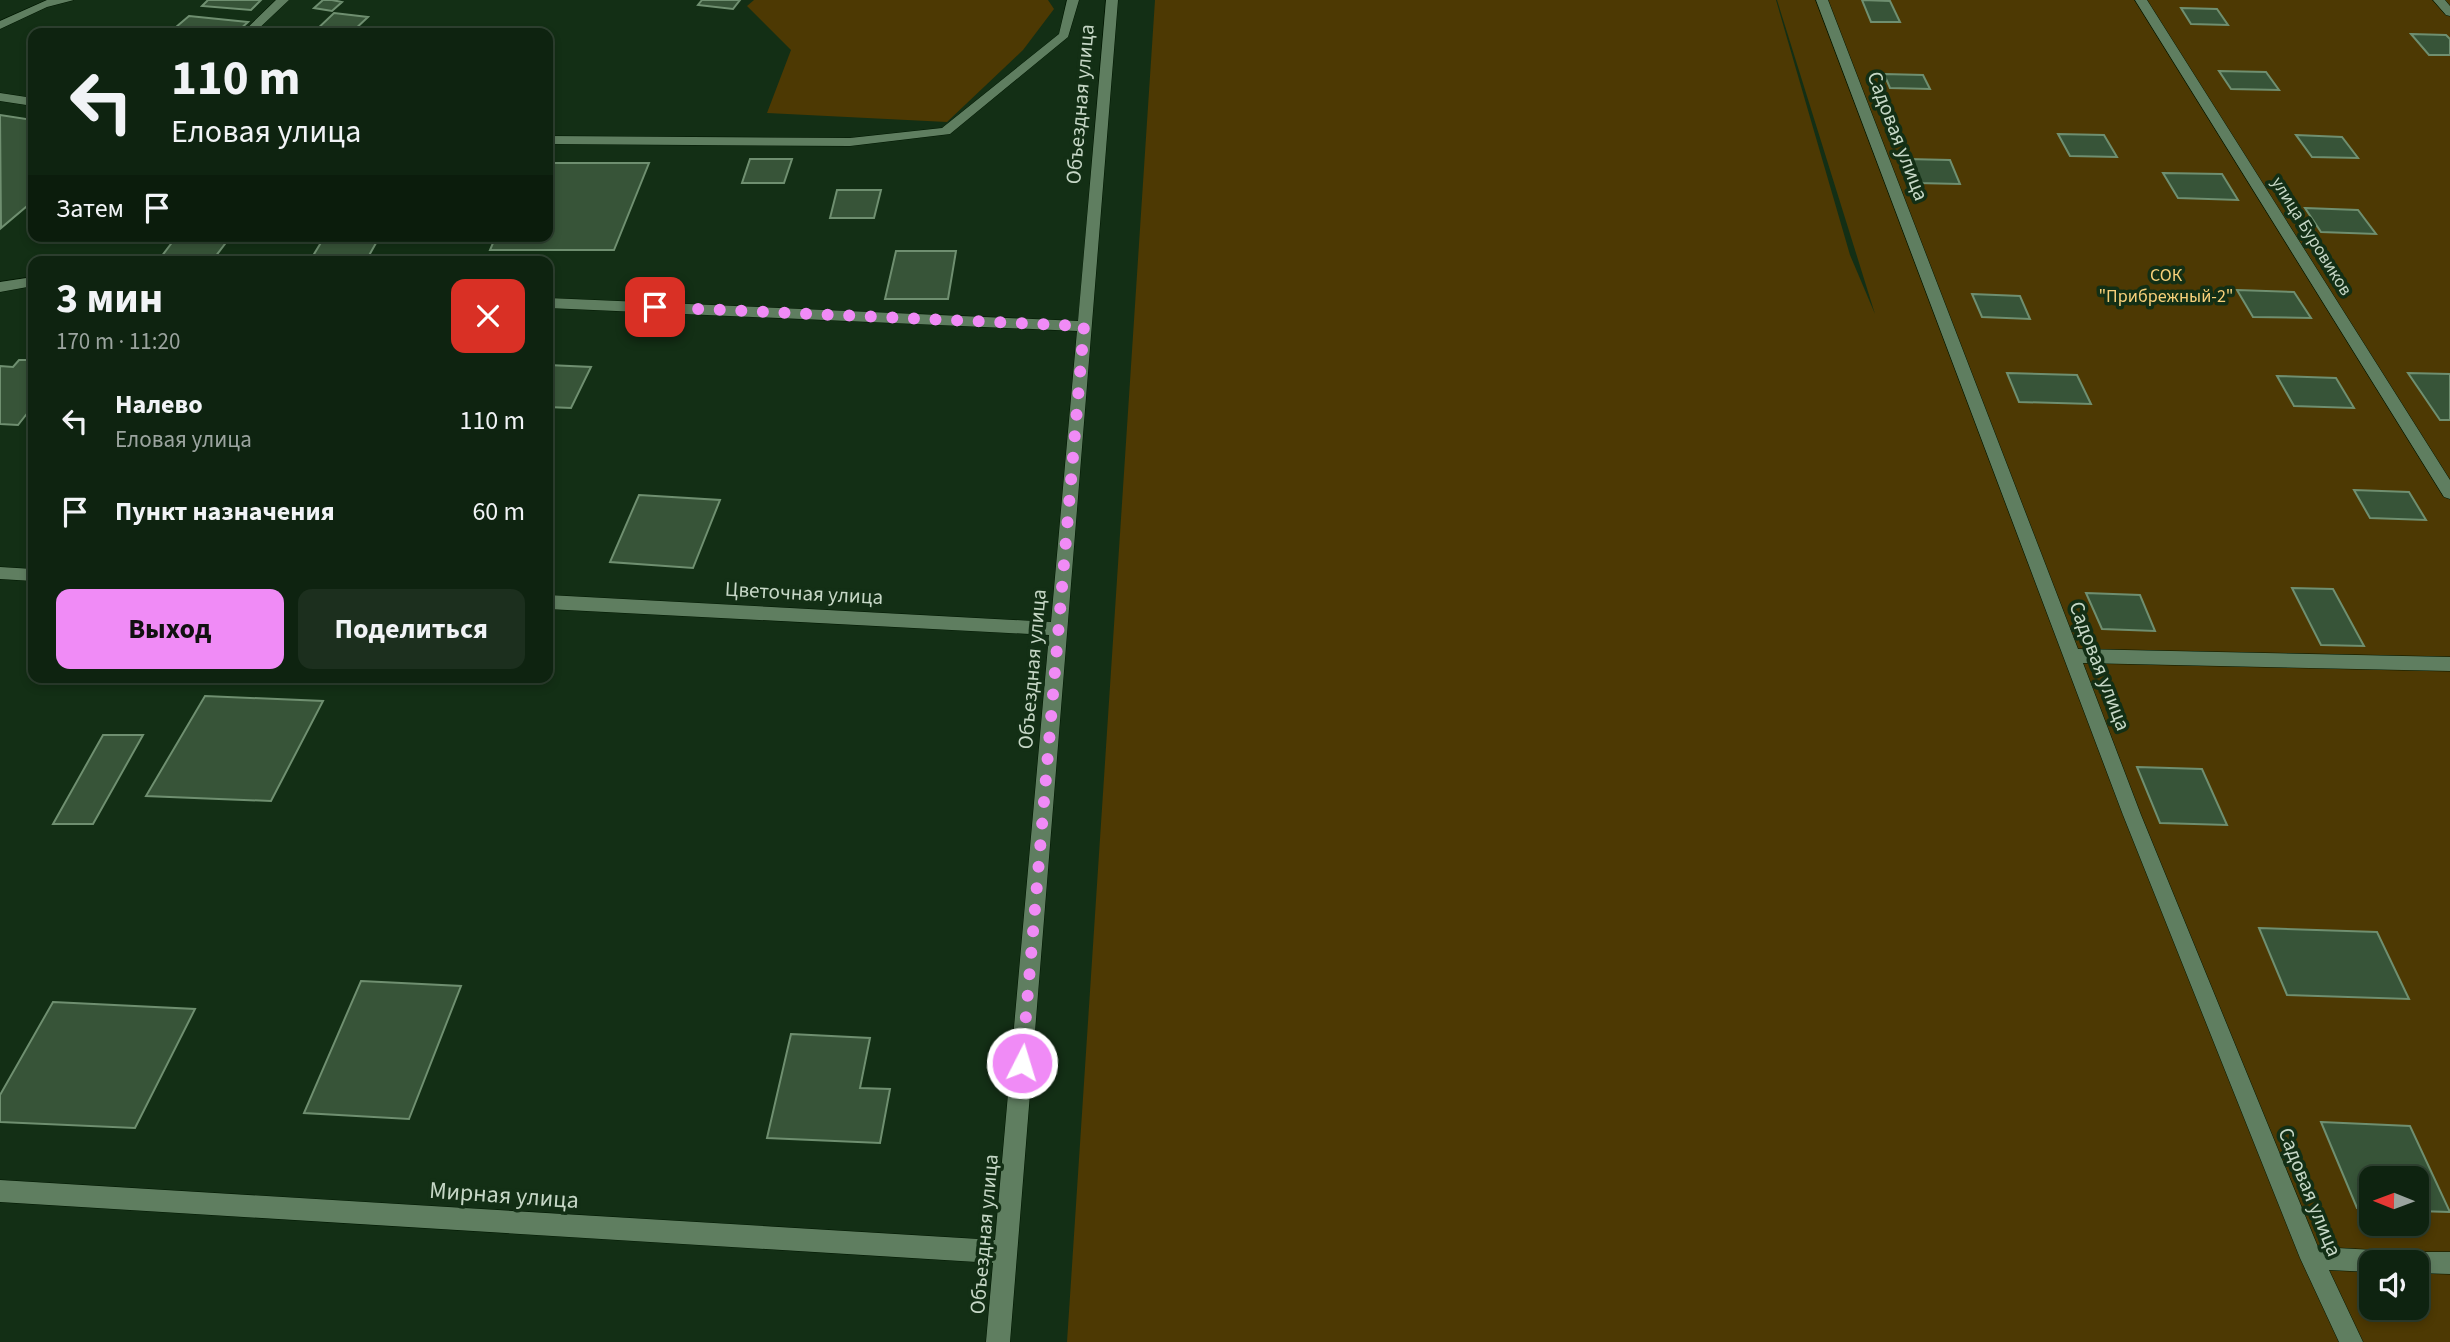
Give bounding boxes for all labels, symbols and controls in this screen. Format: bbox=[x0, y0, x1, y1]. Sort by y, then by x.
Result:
street label: Объездная улица bbox=[1058, 23, 1102, 185]
text: 110 m bbox=[171, 44, 300, 114]
icon: left bbox=[56, 56, 147, 147]
street label: Садовая улица bbox=[1860, 67, 1936, 205]
text: Еловая улица bbox=[171, 109, 361, 155]
street label: улица Буровиков bbox=[2265, 172, 2358, 301]
icon: arrive bbox=[138, 189, 176, 227]
text: Затем bbox=[56, 190, 124, 227]
park label: СОК "Прибрежный-2" bbox=[2098, 263, 2234, 309]
text: 3 мин bbox=[56, 269, 163, 329]
pin bbox=[625, 277, 685, 337]
button: close bbox=[451, 279, 525, 353]
icon: arrive bbox=[636, 288, 674, 326]
text: 170 m · 11:20 bbox=[56, 325, 180, 358]
text: Налево bbox=[115, 386, 203, 423]
icon: left bbox=[56, 402, 94, 440]
text: 110 m bbox=[459, 402, 525, 439]
text: Еловая улица bbox=[115, 423, 252, 456]
icon: arrive bbox=[56, 493, 94, 531]
text: Пункт назначения bbox=[115, 493, 335, 530]
text: 60 m bbox=[472, 493, 525, 530]
street label: Цветочная улица bbox=[724, 574, 884, 612]
street label: Объездная улица bbox=[1010, 588, 1054, 750]
button: Выход bbox=[56, 589, 284, 669]
button: Поделиться bbox=[298, 589, 525, 669]
street label: Садовая улица bbox=[2062, 597, 2138, 735]
position arrow bbox=[985, 1026, 1059, 1100]
street label: Садовая улица bbox=[2271, 1123, 2349, 1261]
street label: Объездная улица bbox=[962, 1153, 1006, 1315]
north arrow bbox=[2359, 1166, 2429, 1236]
map controls bbox=[2359, 1166, 2429, 1320]
street label: Мирная улица bbox=[428, 1173, 580, 1218]
button: sound bbox=[2359, 1250, 2429, 1320]

